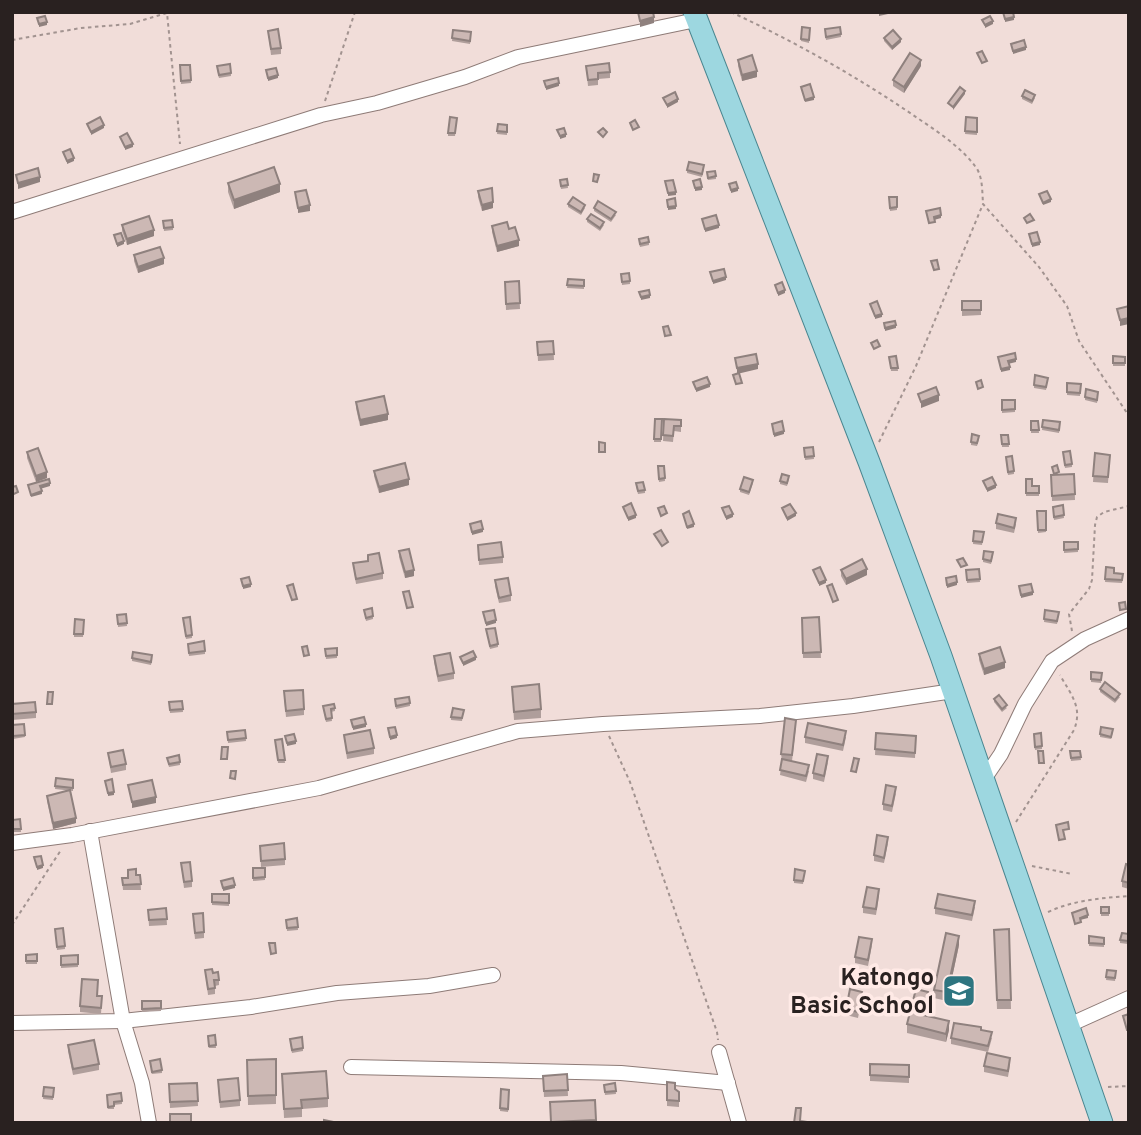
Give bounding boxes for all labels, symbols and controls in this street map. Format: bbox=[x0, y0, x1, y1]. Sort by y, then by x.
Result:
place label: Katongo Basic School bbox=[790, 964, 934, 1022]
school or university icon: Katongo Basic School bbox=[940, 972, 978, 1010]

